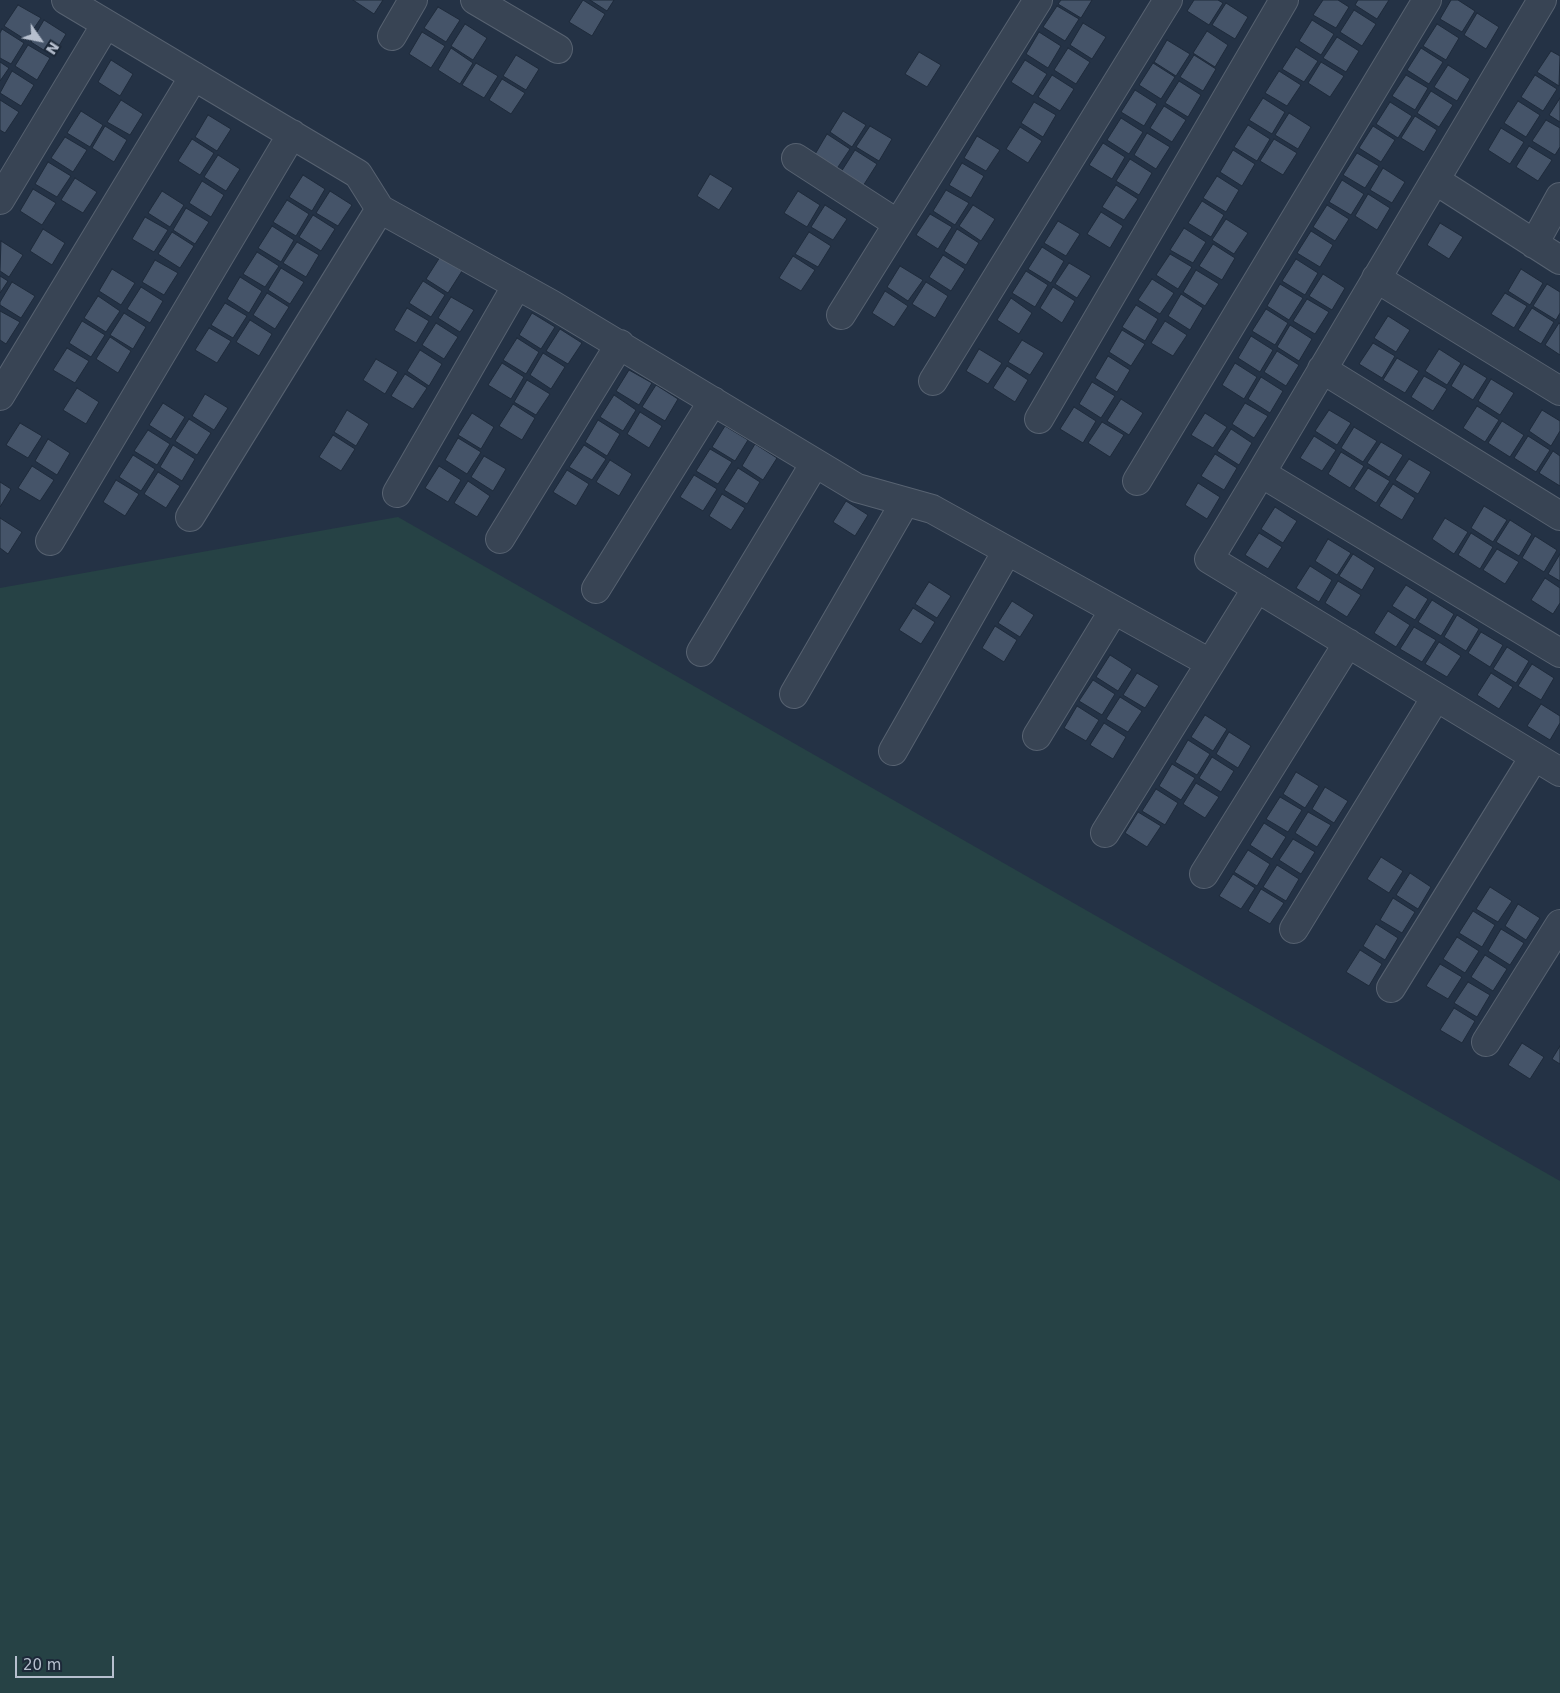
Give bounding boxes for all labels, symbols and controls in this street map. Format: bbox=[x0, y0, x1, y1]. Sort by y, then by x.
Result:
north arrow bbox=[15, 15, 65, 65]
text: N bbox=[43, 39, 62, 57]
scale bar bbox=[18, 1646, 116, 1678]
text: 20 m bbox=[23, 1656, 61, 1674]

